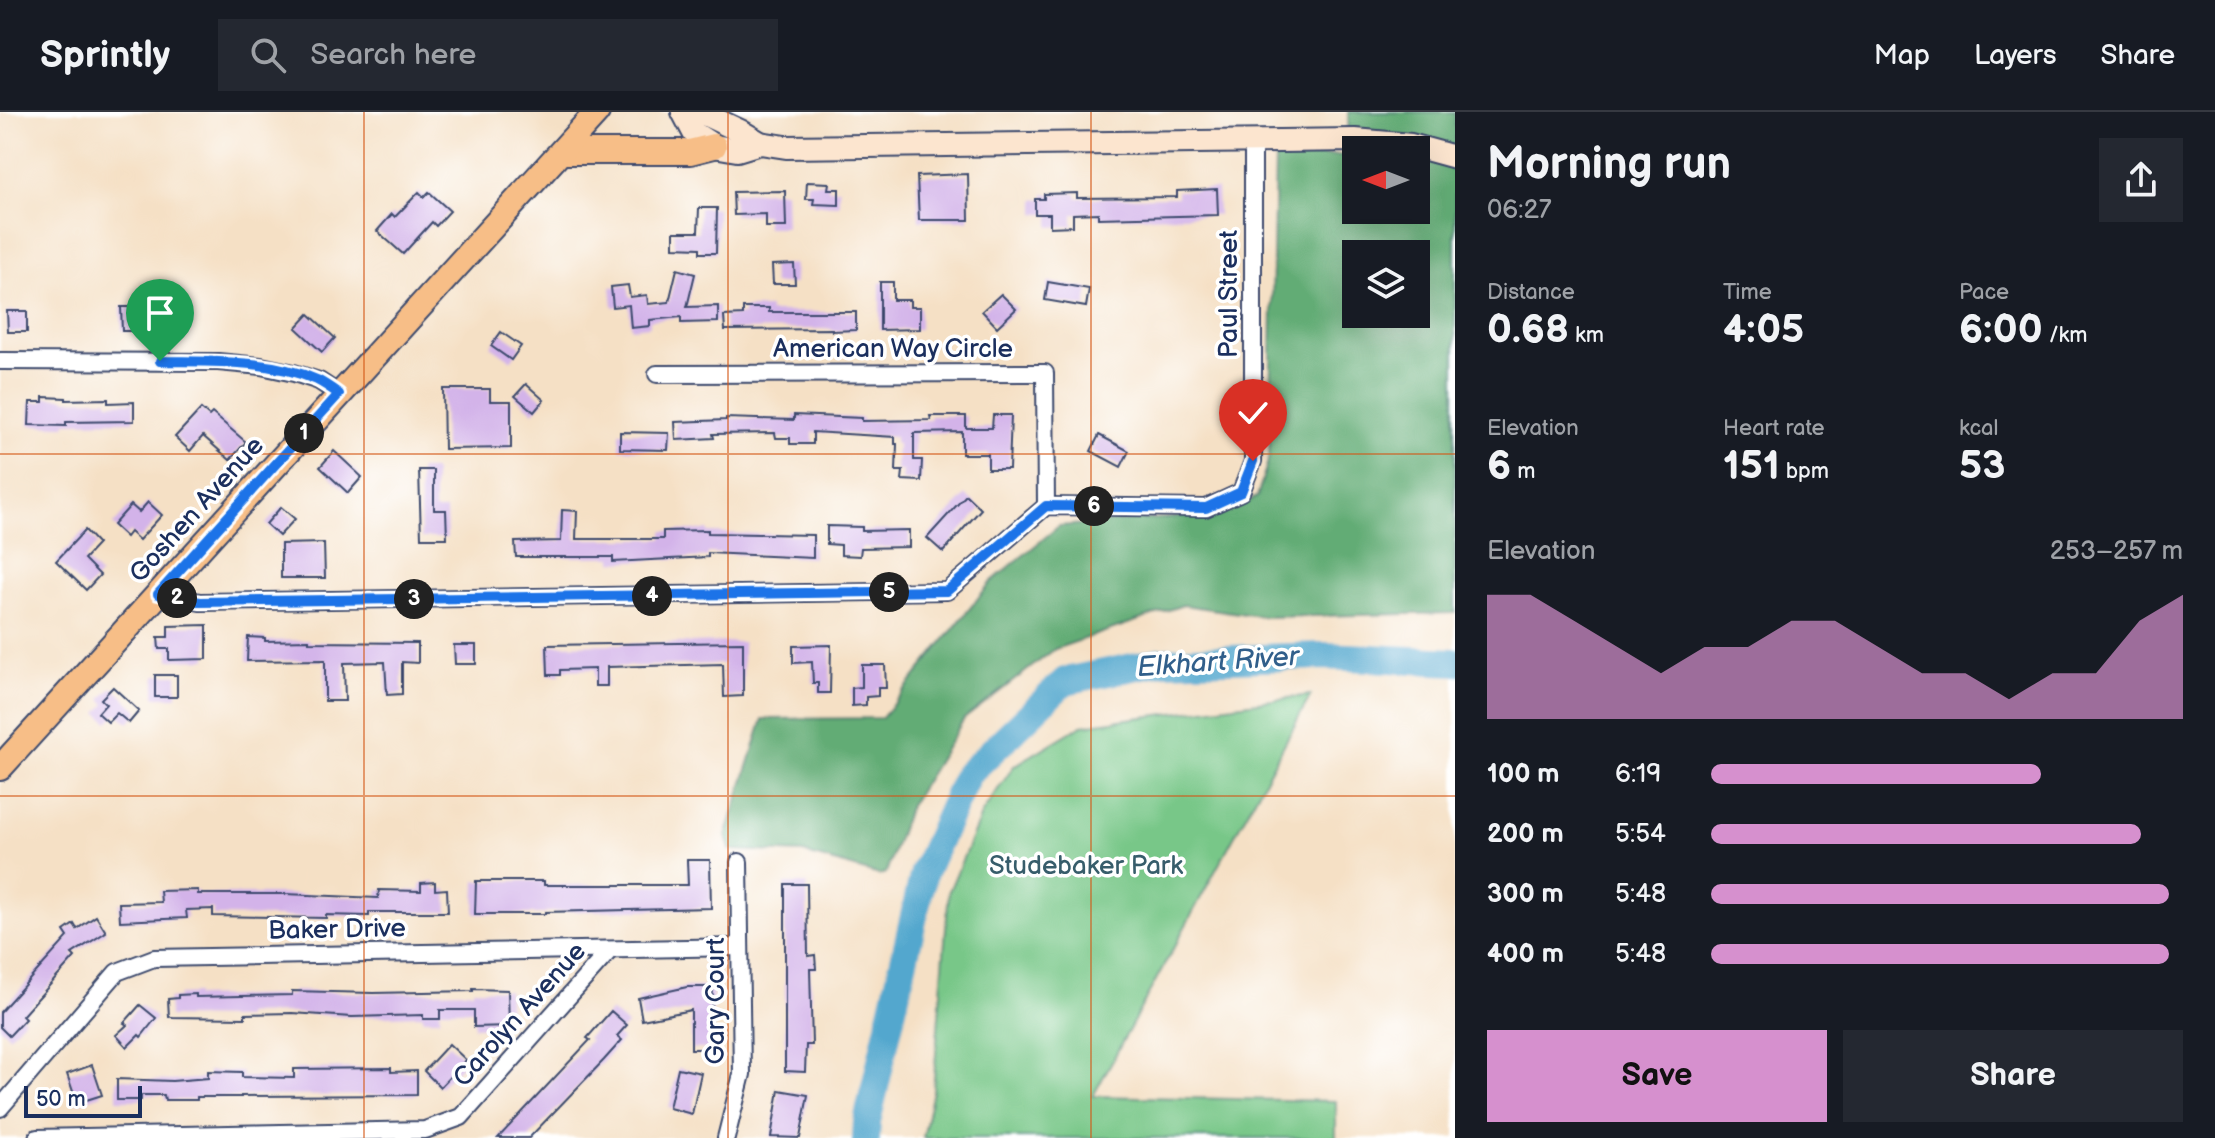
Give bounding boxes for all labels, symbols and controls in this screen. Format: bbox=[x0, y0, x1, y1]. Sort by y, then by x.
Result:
search box bbox=[218, 19, 778, 91]
text: Sprintly bbox=[40, 33, 170, 78]
icon: search bbox=[246, 33, 290, 77]
text: Search here bbox=[310, 37, 476, 73]
text: Map bbox=[1874, 39, 1930, 72]
text: Layers bbox=[1974, 39, 2057, 72]
text: Share bbox=[2101, 39, 2175, 72]
north arrow bbox=[1342, 136, 1430, 224]
map controls bbox=[1342, 136, 1430, 328]
text: Morning run bbox=[1487, 138, 1731, 191]
button: share bbox=[2099, 138, 2183, 222]
text: 06:27 bbox=[1487, 195, 1552, 226]
street label: Paul Street bbox=[1214, 230, 1245, 358]
button: layers bbox=[1342, 240, 1430, 328]
pin bbox=[126, 279, 194, 361]
text: Distance bbox=[1487, 279, 1575, 306]
text: Time bbox=[1723, 279, 1772, 306]
text: Pace bbox=[1959, 279, 2009, 306]
icon: arrive bbox=[138, 291, 182, 335]
text: 0.68 bbox=[1487, 306, 1569, 354]
text: 4:05 bbox=[1723, 306, 1804, 354]
text: 6:00 bbox=[1959, 306, 2043, 354]
text: km bbox=[1569, 322, 1604, 349]
text: /km bbox=[2043, 322, 2088, 349]
street label: American Way Circle bbox=[773, 334, 1013, 365]
pin bbox=[1219, 379, 1287, 461]
icon: check bbox=[1231, 391, 1275, 435]
pin: 1 bbox=[284, 413, 324, 453]
text: Elevation bbox=[1487, 415, 1579, 442]
text: Heart rate bbox=[1723, 415, 1825, 442]
text: kcal bbox=[1959, 415, 1998, 442]
text: 1 bbox=[299, 419, 309, 446]
street label: Goshen Avenue bbox=[123, 431, 271, 589]
text: 6 bbox=[1487, 442, 1511, 490]
text: 151 bbox=[1723, 442, 1780, 490]
text: 53 bbox=[1959, 442, 2005, 490]
text: m bbox=[1511, 458, 1535, 485]
text: bpm bbox=[1780, 458, 1829, 485]
pin: 6 bbox=[1074, 486, 1114, 526]
text: 6 bbox=[1087, 492, 1101, 519]
text: Elevation bbox=[1487, 536, 1595, 567]
text: 253–257 m bbox=[2050, 536, 2183, 567]
pin: 5 bbox=[869, 572, 909, 612]
pin: 4 bbox=[632, 576, 672, 616]
pin: 2 bbox=[157, 578, 197, 618]
text: 5 bbox=[883, 578, 895, 605]
pin: 3 bbox=[394, 579, 434, 619]
text: 4 bbox=[646, 582, 658, 609]
text: 2 bbox=[170, 584, 184, 611]
text: 3 bbox=[408, 585, 420, 612]
water label: Elkhart River bbox=[1136, 640, 1302, 684]
text: 100 m bbox=[1487, 759, 1560, 790]
text: 6:19 bbox=[1615, 759, 1661, 790]
text: 200 m bbox=[1487, 819, 1564, 850]
text: 5:54 bbox=[1615, 819, 1666, 850]
park label: Studebaker Park bbox=[989, 851, 1183, 882]
text: 300 m bbox=[1487, 879, 1564, 910]
text: 5:48 bbox=[1615, 879, 1666, 910]
street label: Baker Drive bbox=[268, 913, 406, 947]
street label: Carolyn Avenue bbox=[447, 937, 593, 1093]
street label: Gary Court bbox=[701, 937, 732, 1065]
text: 400 m bbox=[1487, 939, 1564, 970]
text: 5:48 bbox=[1615, 939, 1666, 970]
button: Save bbox=[1487, 1030, 1827, 1122]
button: Share bbox=[1843, 1030, 2183, 1122]
scale bar bbox=[24, 1082, 142, 1118]
text: 50 m bbox=[36, 1086, 86, 1113]

